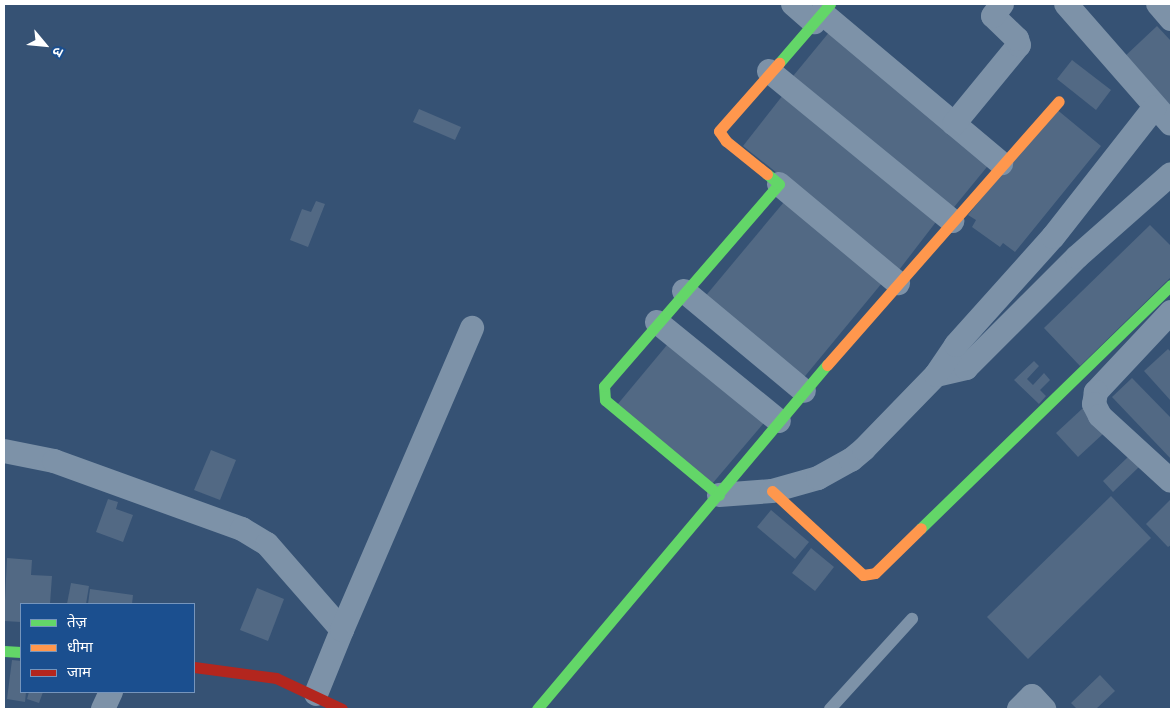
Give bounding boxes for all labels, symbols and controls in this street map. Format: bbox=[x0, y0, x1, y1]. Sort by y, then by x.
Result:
north arrow bbox=[20, 20, 70, 70]
text: उ bbox=[48, 44, 68, 60]
legend bbox=[20, 603, 195, 693]
text: तेज़ bbox=[67, 612, 87, 631]
text: धीमा bbox=[67, 637, 93, 656]
text: जाम bbox=[67, 662, 91, 681]

